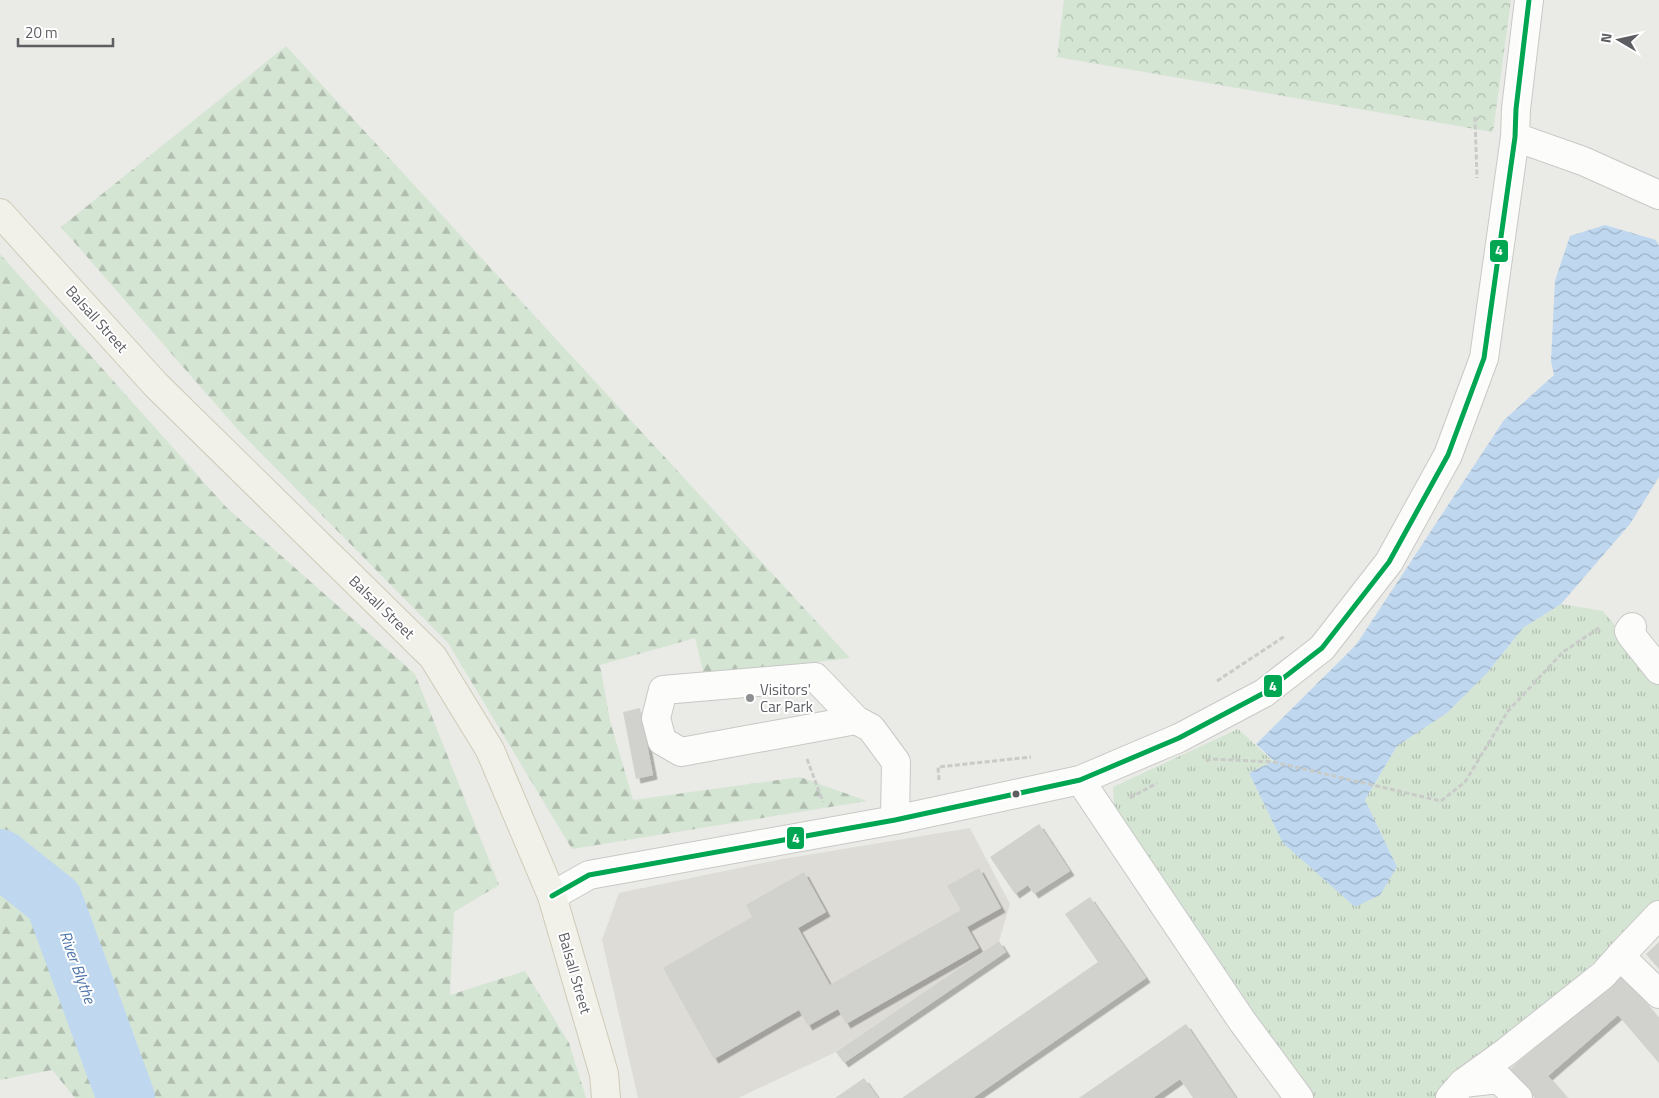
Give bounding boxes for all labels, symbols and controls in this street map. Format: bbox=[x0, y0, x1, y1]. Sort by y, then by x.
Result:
scale bar bbox=[18, 15, 112, 47]
north arrow bbox=[1594, 15, 1644, 65]
text: 20 m bbox=[25, 21, 58, 44]
text: N bbox=[1595, 31, 1617, 44]
line badge: 4 bbox=[1489, 239, 1509, 263]
text: 4 bbox=[1495, 239, 1503, 260]
street label: Balsall Street bbox=[60, 280, 134, 358]
street label: Balsall Street bbox=[344, 570, 421, 645]
line badge: 4 bbox=[1263, 674, 1283, 698]
text: 4 bbox=[1269, 675, 1277, 696]
place label: Visitors' Car Park bbox=[760, 678, 813, 718]
marker: Visitors' Car Park bbox=[744, 692, 756, 704]
unlabelled marker bbox=[1011, 789, 1021, 799]
line badge: 4 bbox=[786, 826, 805, 850]
text: 4 bbox=[792, 827, 800, 848]
water label: River Blythe bbox=[54, 927, 103, 1008]
street label: Balsall Street bbox=[552, 930, 598, 1017]

